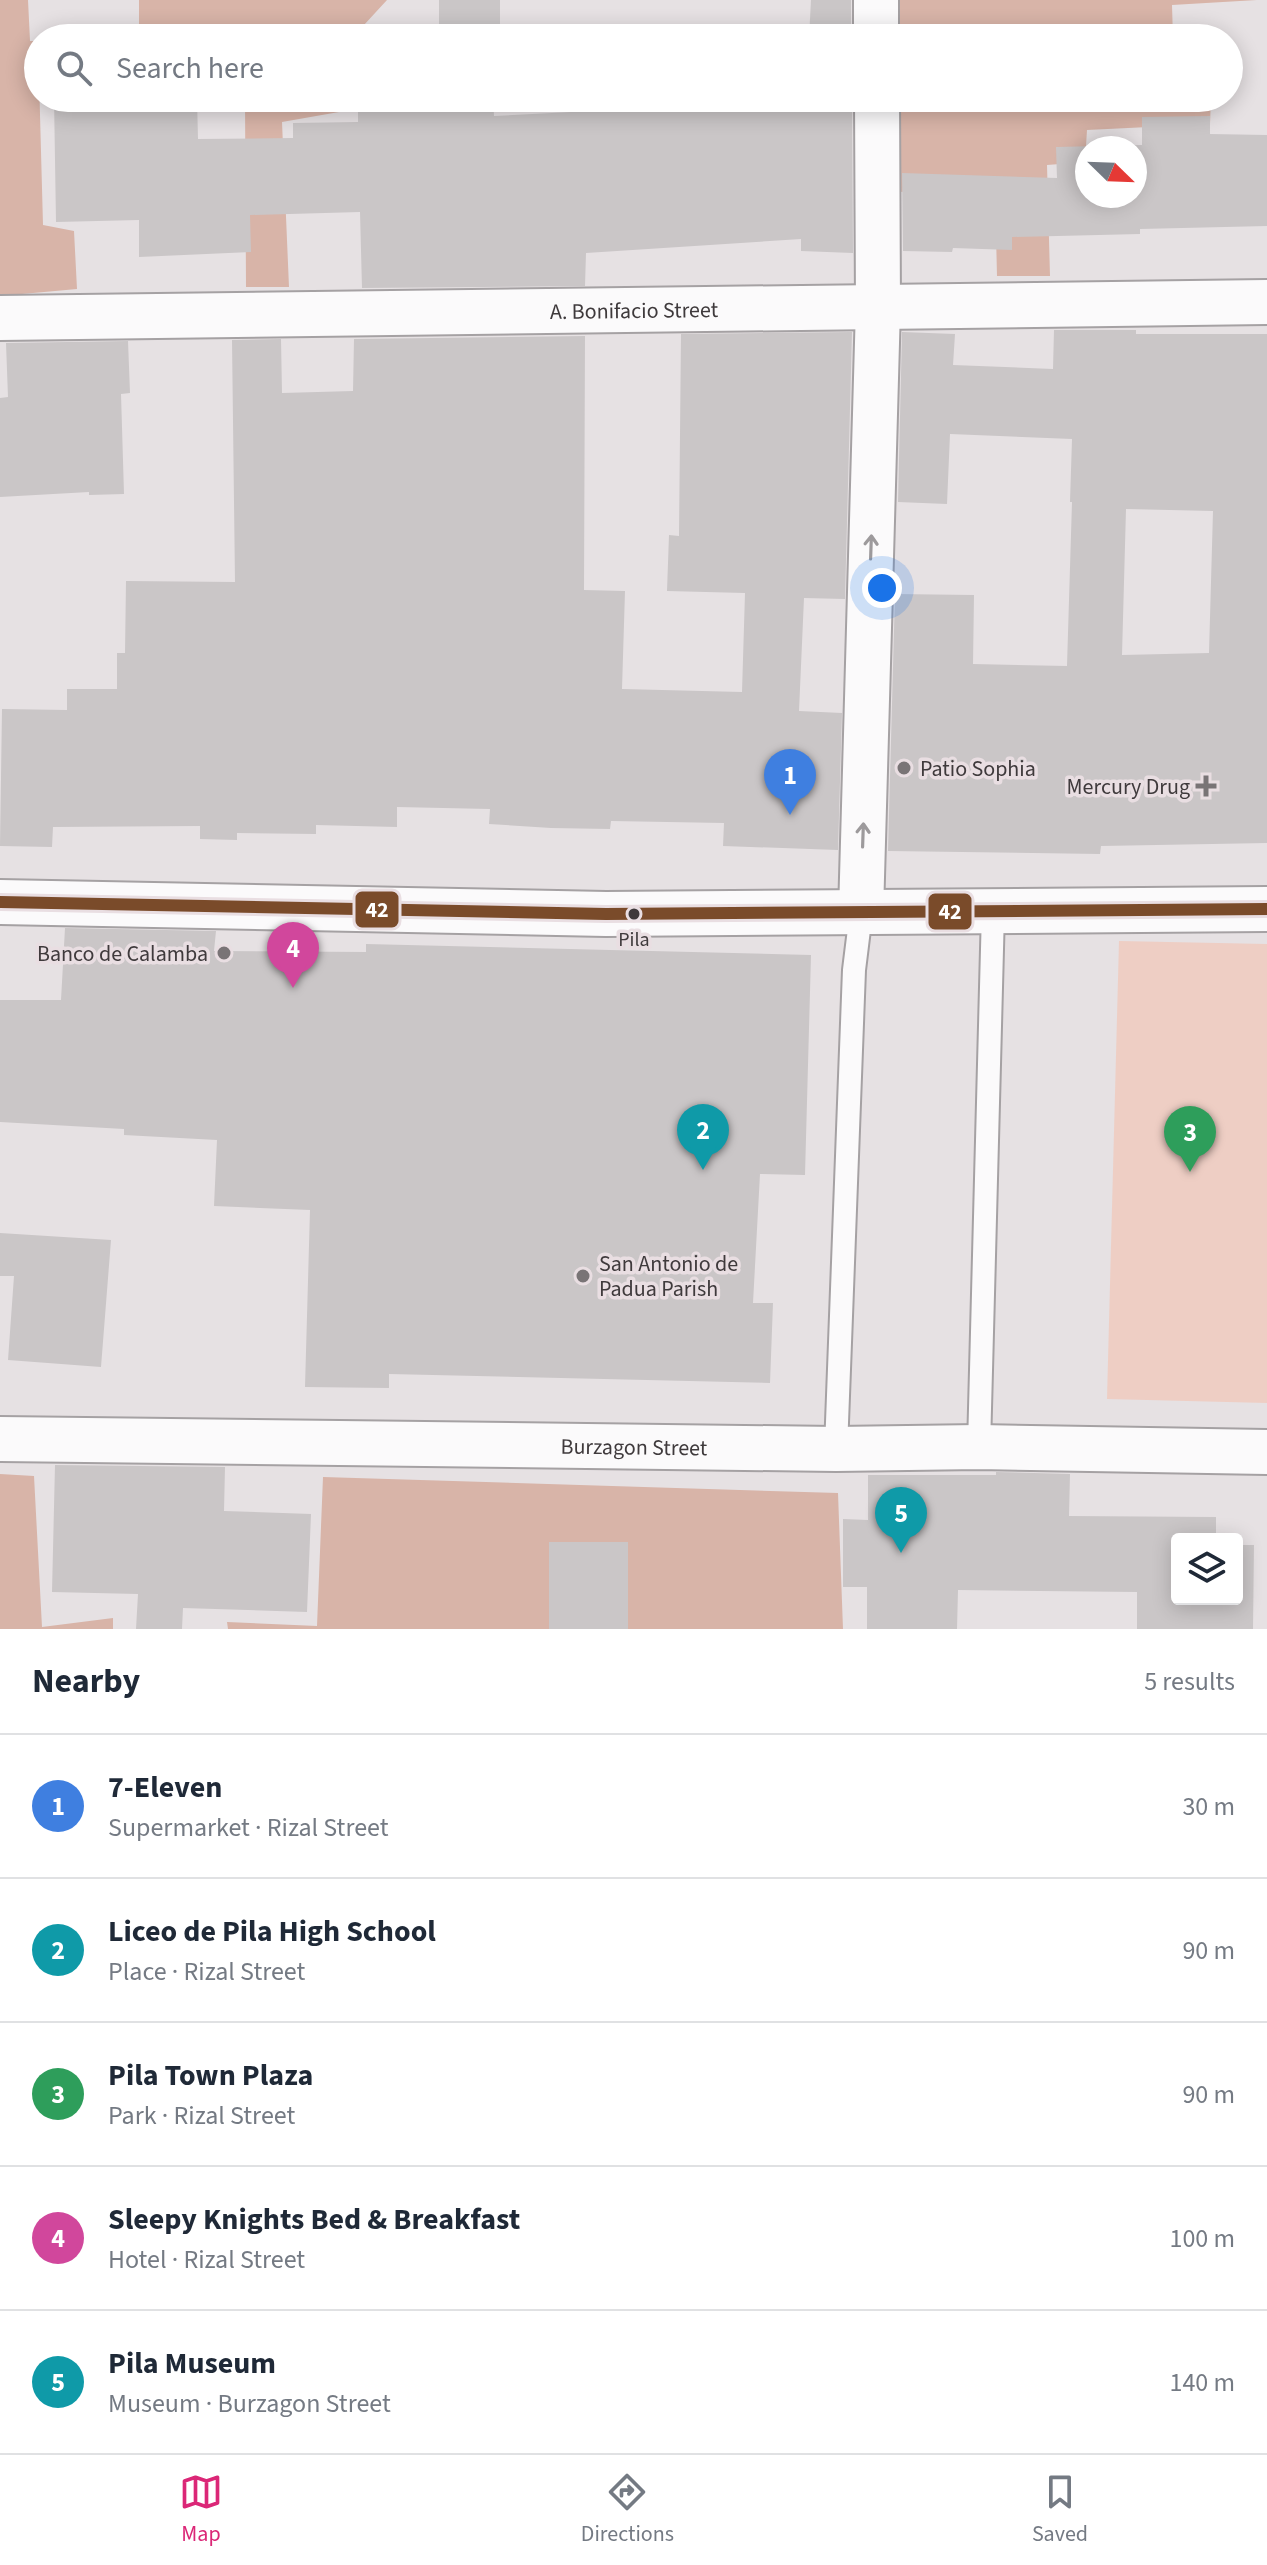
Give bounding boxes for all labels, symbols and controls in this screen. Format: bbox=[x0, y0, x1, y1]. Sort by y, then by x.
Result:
search box bbox=[24, 24, 1243, 112]
icon: search bbox=[52, 46, 96, 90]
text: Search here bbox=[116, 47, 264, 90]
north arrow bbox=[1075, 136, 1147, 208]
street label: A. Bonifacio Street bbox=[550, 294, 719, 328]
one-way arrow bbox=[863, 534, 878, 561]
your location bbox=[862, 568, 902, 608]
pin: 1 bbox=[764, 749, 816, 815]
place label: Patio Sophia bbox=[920, 753, 1036, 785]
marker: Patio Sophia bbox=[895, 759, 913, 777]
place label: Mercury Drug bbox=[1067, 771, 1190, 803]
marker: Mercury Drug bbox=[1197, 777, 1215, 795]
one-way arrow bbox=[855, 822, 870, 849]
line badge: 42 bbox=[354, 890, 400, 929]
line badge: 42 bbox=[927, 892, 973, 931]
text: 42 bbox=[365, 894, 389, 926]
text: 42 bbox=[938, 896, 962, 928]
marker: Pila bbox=[626, 906, 642, 922]
pin: 4 bbox=[267, 922, 319, 988]
place label: Pila bbox=[618, 926, 650, 954]
place label: Banco de Calamba bbox=[37, 938, 208, 970]
marker: Banco de Calamba bbox=[215, 944, 233, 962]
pin: 2 bbox=[677, 1104, 729, 1170]
pin: 3 bbox=[1164, 1106, 1216, 1172]
place label: San Antonio de Padua Parish bbox=[599, 1248, 738, 1305]
marker: San Antonio de Padua Parish bbox=[574, 1267, 592, 1285]
street label: Burzagon Street bbox=[560, 1431, 708, 1464]
pin: 5 bbox=[875, 1487, 927, 1553]
map controls bbox=[1171, 1533, 1243, 1605]
button: layers bbox=[1171, 1533, 1243, 1605]
text: Nearby bbox=[32, 1657, 140, 1706]
text: 5 results bbox=[1144, 1663, 1235, 1700]
text: 7-Eleven bbox=[108, 1766, 222, 1809]
text: 1 bbox=[51, 1788, 65, 1825]
text: 30 m bbox=[1182, 1788, 1235, 1825]
text: Supermarket · Rizal Street bbox=[108, 1809, 388, 1846]
text: Liceo de Pila High School bbox=[108, 1910, 436, 1953]
text: 2 bbox=[51, 1932, 65, 1969]
text: 90 m bbox=[1182, 1932, 1235, 1969]
text: Place · Rizal Street bbox=[108, 1953, 305, 1990]
text: Pila Town Plaza bbox=[108, 2054, 313, 2097]
text: 3 bbox=[51, 2076, 65, 2113]
text: 90 m bbox=[1182, 2076, 1235, 2113]
text: Park · Rizal Street bbox=[108, 2097, 295, 2134]
text: Sleepy Knights Bed & Breakfast bbox=[108, 2198, 520, 2241]
text: 4 bbox=[51, 2220, 65, 2257]
text: 100 m bbox=[1169, 2220, 1235, 2257]
text: Hotel · Rizal Street bbox=[108, 2241, 305, 2278]
text: Pila Museum bbox=[108, 2342, 276, 2385]
text: 5 bbox=[51, 2364, 65, 2401]
text: 140 m bbox=[1169, 2364, 1235, 2401]
text: Museum · Burzagon Street bbox=[108, 2385, 391, 2422]
tab: Map bbox=[179, 2470, 223, 2550]
tab: Directions bbox=[581, 2470, 674, 2550]
tab: Saved bbox=[1032, 2470, 1088, 2550]

